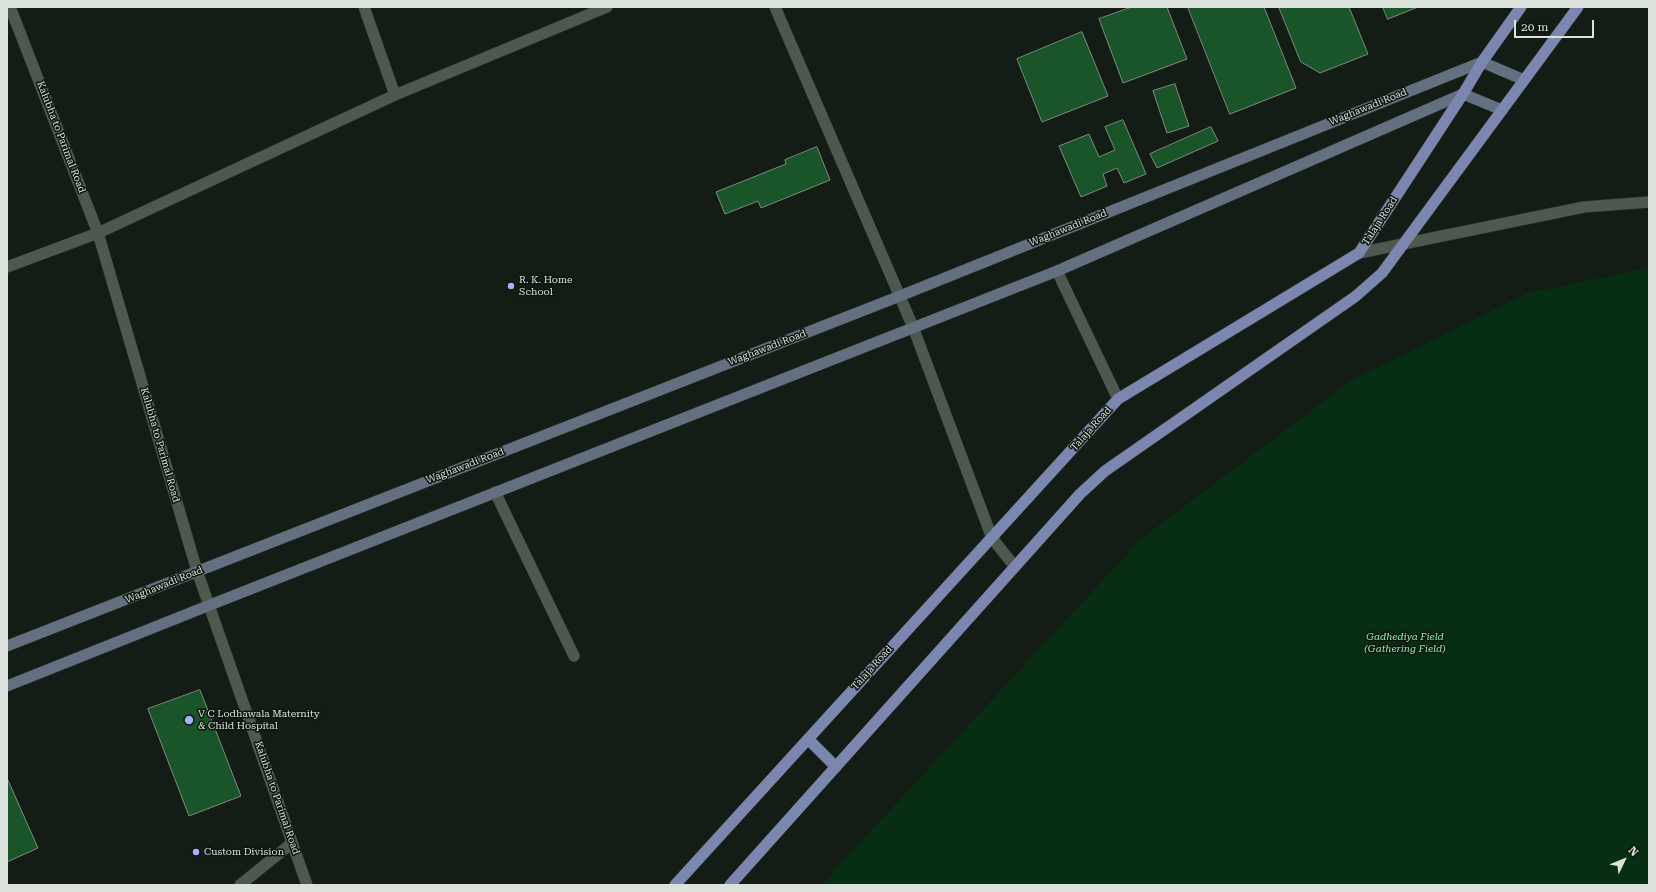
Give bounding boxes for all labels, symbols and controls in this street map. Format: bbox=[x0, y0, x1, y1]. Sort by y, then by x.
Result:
scale bar bbox=[1516, 12, 1596, 38]
text: 20 m bbox=[1521, 20, 1548, 34]
street label: Kalubha to Parimal Road bbox=[34, 79, 88, 195]
street label: Waghawadi Road bbox=[1327, 86, 1409, 128]
street label: Talaja Road bbox=[1360, 194, 1400, 248]
street label: Waghawadi Road bbox=[1027, 207, 1109, 249]
place label: R. K. Home School bbox=[519, 274, 573, 298]
marker: R. K. Home School bbox=[506, 281, 516, 291]
street label: Waghawadi Road bbox=[726, 328, 808, 368]
street label: Kalubha to Parimal Road bbox=[138, 386, 182, 504]
street label: Talaja Road bbox=[1068, 404, 1114, 454]
street label: Waghawadi Road bbox=[424, 446, 506, 486]
street label: Waghawadi Road bbox=[123, 564, 205, 606]
park label: Gadhediya Field (Gathering Field) bbox=[1364, 631, 1446, 654]
street label: Talaja Road bbox=[849, 643, 895, 693]
place label: V C Lodhawala Maternity & Child Hospital bbox=[198, 708, 320, 732]
marker: V C Lodhawala Maternity & Child Hospital bbox=[183, 714, 195, 726]
street label: Kalubha to Parimal Road bbox=[252, 740, 302, 856]
north arrow bbox=[1604, 840, 1644, 880]
text: N bbox=[1625, 844, 1641, 859]
place label: Custom Division bbox=[204, 846, 284, 858]
marker: Custom Division bbox=[191, 847, 201, 857]

